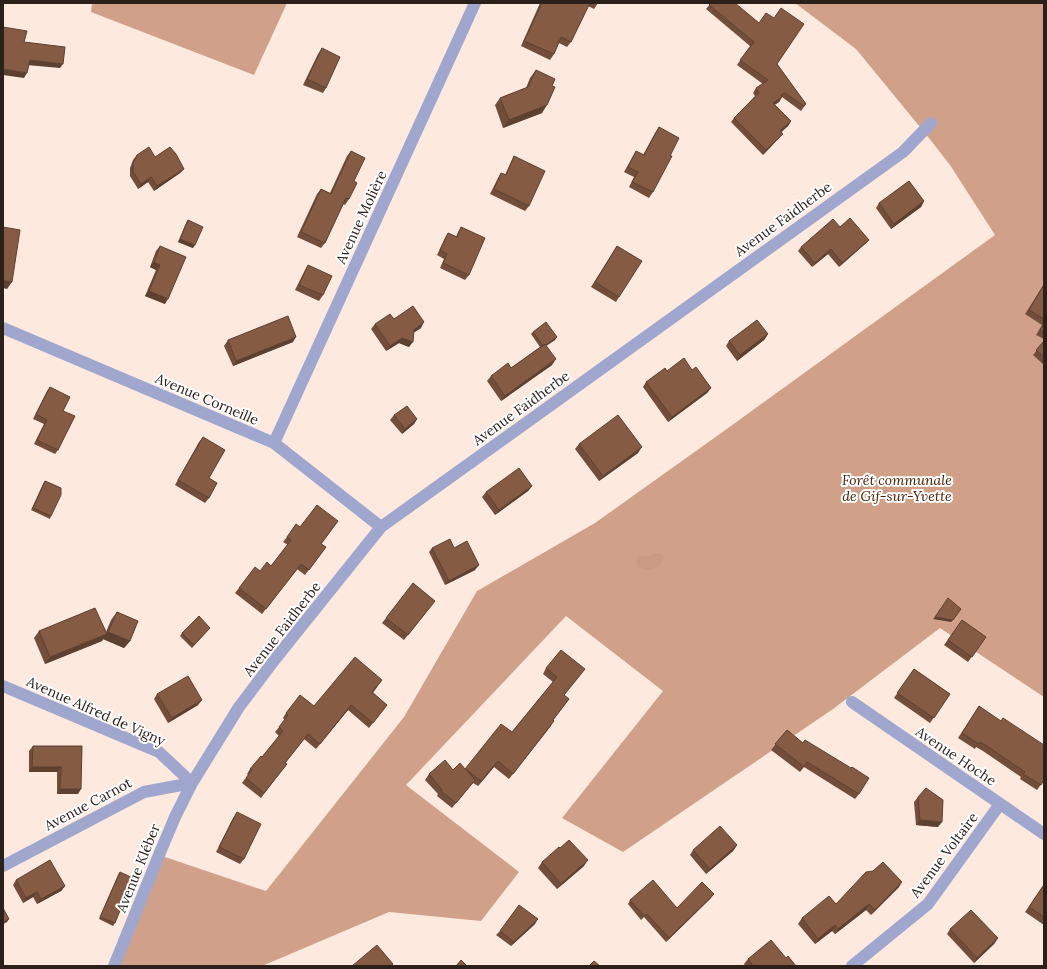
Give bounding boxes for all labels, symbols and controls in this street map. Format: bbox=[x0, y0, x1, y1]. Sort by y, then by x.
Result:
street label: Avenue Molière bbox=[331, 167, 391, 267]
street label: Avenue Faidherbe bbox=[730, 178, 835, 261]
street label: Avenue Faidherbe bbox=[468, 367, 573, 450]
street label: Avenue Corneille bbox=[152, 369, 262, 429]
park label: Forêt communale de Gif-sur-Yvette bbox=[842, 471, 952, 505]
street label: Avenue Faidherbe bbox=[239, 578, 325, 681]
street label: Avenue Alfred de Vigny bbox=[23, 672, 169, 750]
street label: Avenue Hoche bbox=[911, 722, 1000, 790]
street label: Avenue Carnot bbox=[40, 773, 135, 835]
street label: Avenue Voltaire bbox=[906, 809, 982, 902]
street label: Avenue Kléber bbox=[112, 821, 164, 916]

